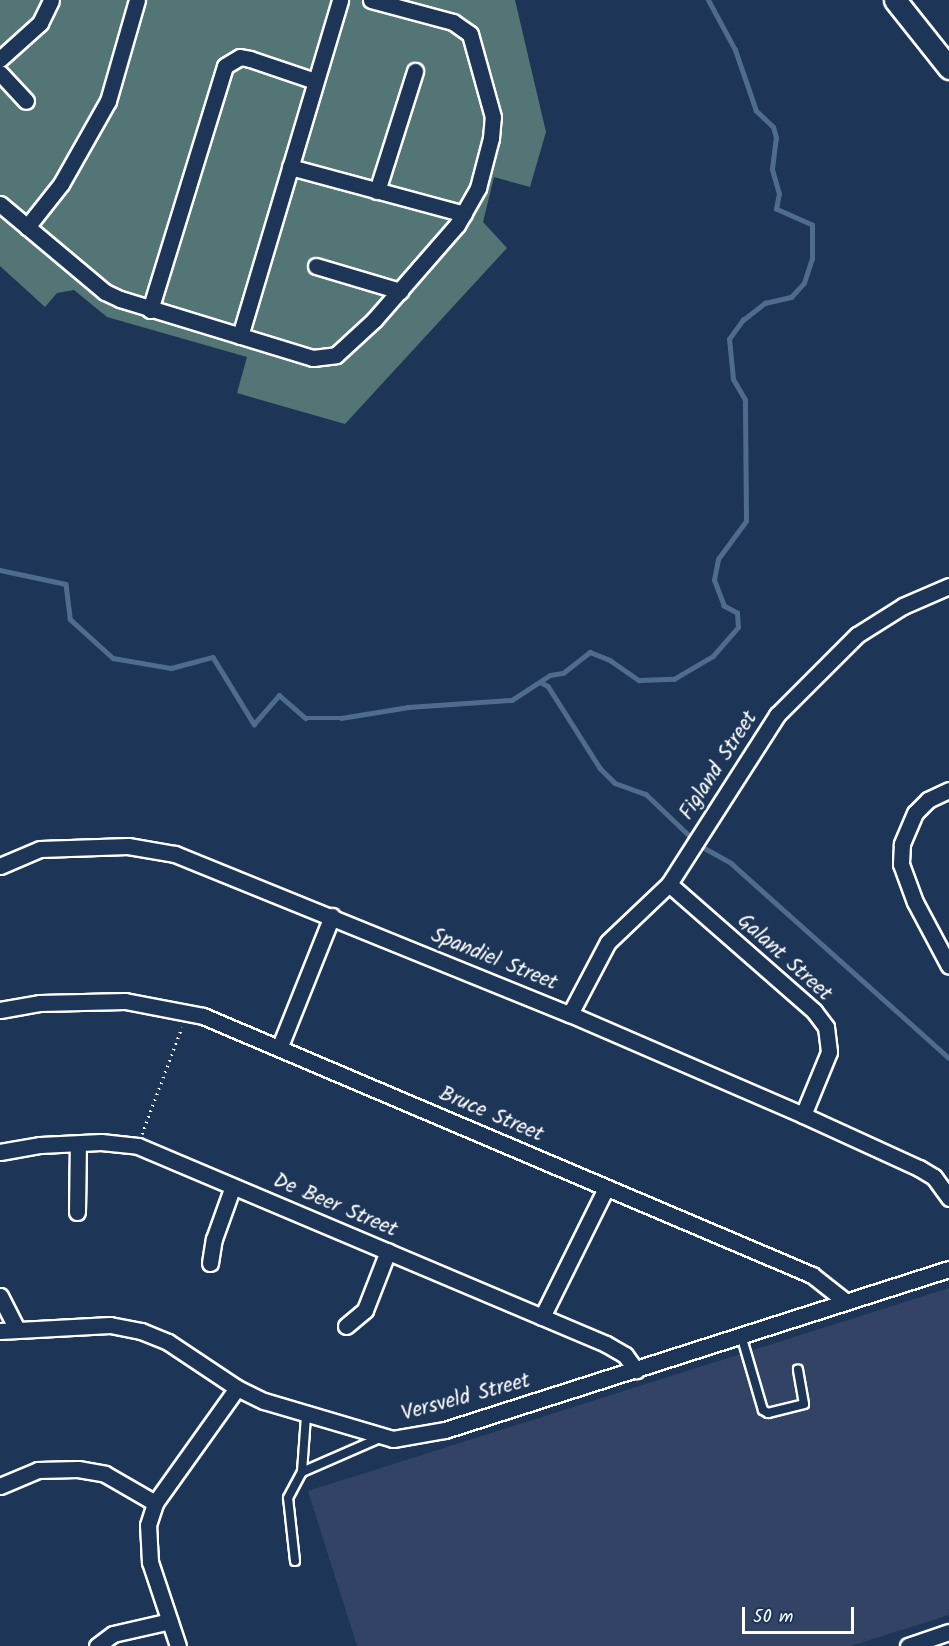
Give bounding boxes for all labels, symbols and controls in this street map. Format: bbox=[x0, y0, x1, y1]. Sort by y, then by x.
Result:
street label: Figland Street bbox=[675, 707, 763, 825]
street label: Galant Street bbox=[731, 909, 837, 1007]
street label: Spandiel Street bbox=[427, 923, 561, 997]
street label: Bruce Street bbox=[435, 1082, 547, 1148]
street label: De Beer Street bbox=[269, 1169, 401, 1243]
street label: Versveld Street bbox=[399, 1369, 533, 1427]
scale bar bbox=[745, 1595, 858, 1633]
text: 50 m bbox=[753, 1603, 793, 1632]

